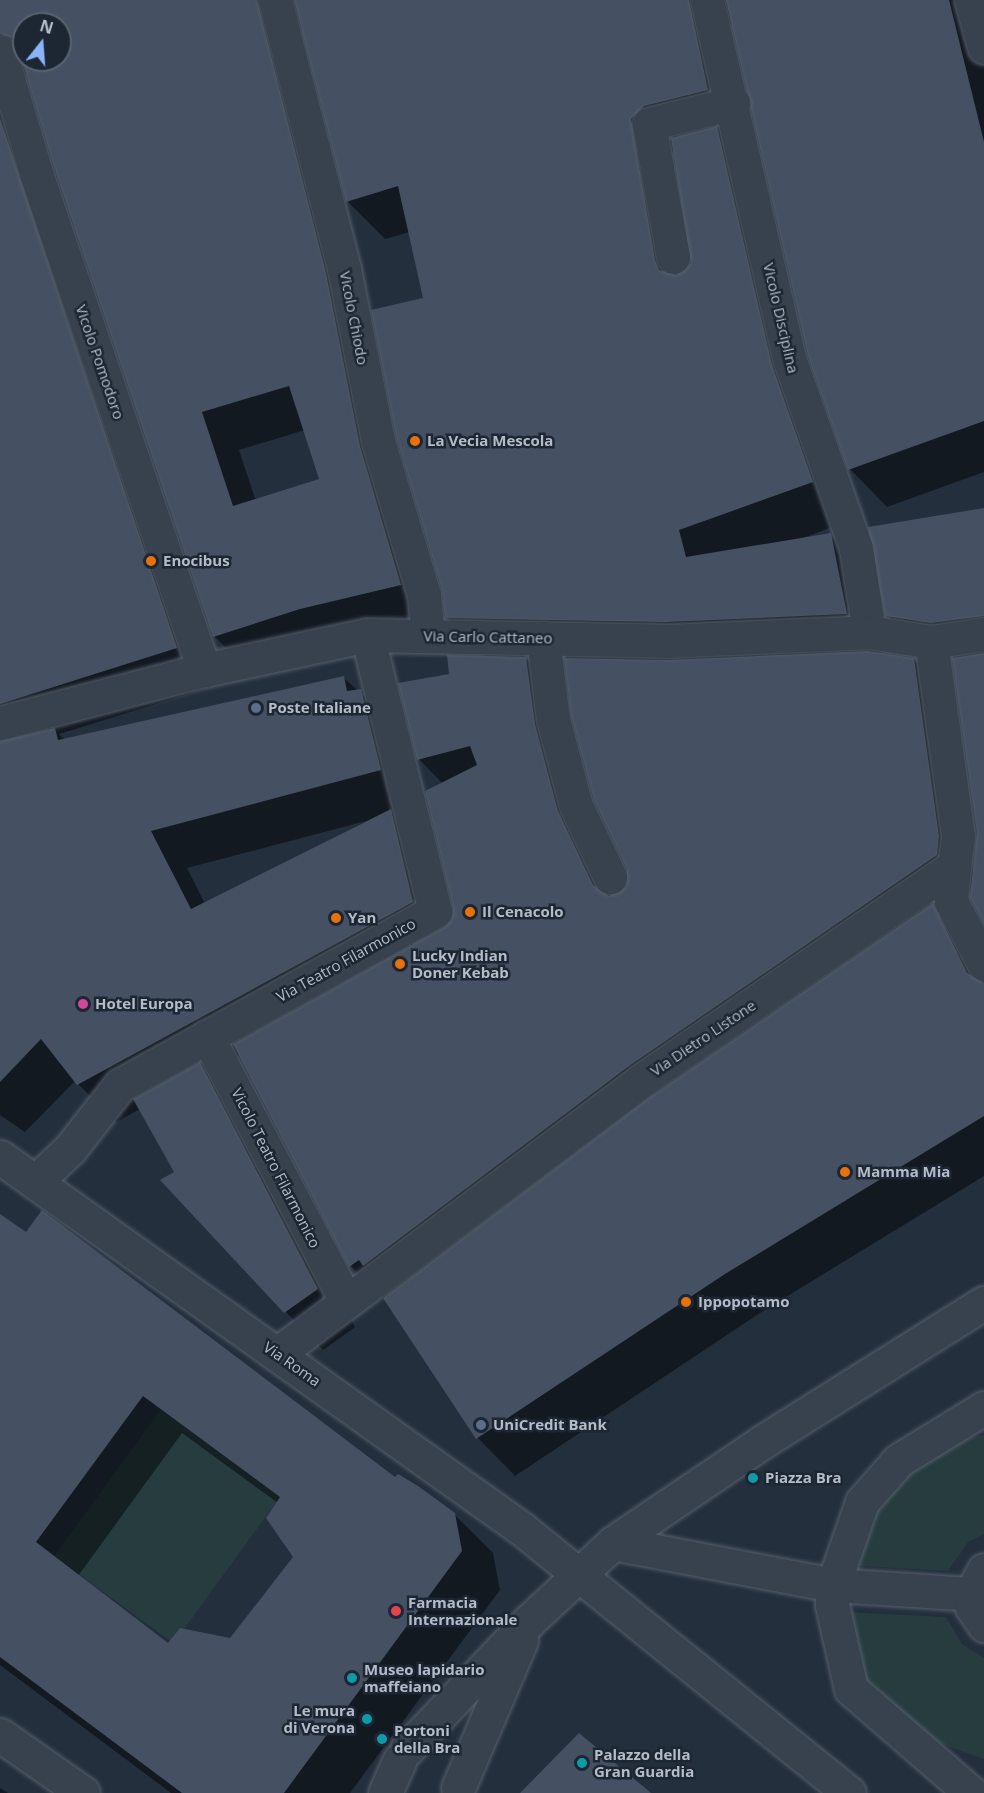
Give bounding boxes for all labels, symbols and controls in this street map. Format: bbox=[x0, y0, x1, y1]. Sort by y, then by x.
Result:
north arrow bbox=[12, 12, 72, 72]
text: N bbox=[37, 14, 56, 39]
street label: Vicolo Disciplina bbox=[760, 261, 802, 375]
street label: Vicolo Chiodo bbox=[336, 270, 372, 366]
street label: Vicolo Pomodoro bbox=[72, 302, 128, 422]
place label: La Vecia Mescola bbox=[427, 432, 553, 450]
marker: La Vecia Mescola bbox=[408, 434, 422, 448]
place label: Enocibus bbox=[163, 552, 230, 570]
marker: Enocibus bbox=[144, 554, 158, 568]
street label: Via Carlo Cattaneo bbox=[423, 627, 553, 647]
place label: Poste Italiane bbox=[268, 699, 371, 717]
marker: Poste Italiane bbox=[249, 701, 263, 715]
place label: Il Cenacolo bbox=[482, 903, 564, 921]
marker: Il Cenacolo bbox=[463, 905, 477, 919]
place label: Yan bbox=[348, 909, 376, 927]
marker: Yan bbox=[329, 911, 343, 925]
street label: Via Teatro Filarmonico bbox=[273, 914, 419, 1006]
place label: Lucky Indian Doner Kebab bbox=[412, 946, 509, 981]
marker: Lucky Indian Doner Kebab bbox=[393, 957, 407, 971]
place label: Hotel Europa bbox=[95, 995, 193, 1013]
street label: Via Dietro Listone bbox=[647, 996, 759, 1080]
marker: Hotel Europa bbox=[76, 997, 90, 1011]
street label: Vicolo Teatro Filarmonico bbox=[228, 1085, 324, 1251]
place label: Mamma Mia bbox=[857, 1163, 950, 1181]
marker: Mamma Mia bbox=[838, 1165, 852, 1179]
place label: Ippopotamo bbox=[698, 1293, 790, 1311]
marker: Ippopotamo bbox=[679, 1295, 693, 1309]
street label: Via Roma bbox=[260, 1338, 324, 1390]
place label: UniCredit Bank bbox=[493, 1416, 607, 1434]
marker: UniCredit Bank bbox=[474, 1418, 488, 1432]
place label: Piazza Bra bbox=[765, 1469, 842, 1487]
marker: Piazza Bra bbox=[746, 1471, 760, 1485]
place label: Farmacia Internazionale bbox=[408, 1593, 517, 1628]
marker: Farmacia Internazionale bbox=[389, 1604, 403, 1618]
place label: Museo lapidario maffeiano bbox=[364, 1660, 484, 1695]
marker: Museo lapidario maffeiano bbox=[345, 1671, 359, 1685]
place label: Le mura di Verona bbox=[283, 1701, 355, 1736]
marker: Le mura di Verona bbox=[360, 1712, 374, 1726]
place label: Portoni della Bra bbox=[394, 1721, 460, 1756]
marker: Portoni della Bra bbox=[375, 1732, 389, 1746]
place label: Palazzo della Gran Guardia bbox=[594, 1745, 694, 1780]
marker: Palazzo della Gran Guardia bbox=[575, 1756, 589, 1770]

